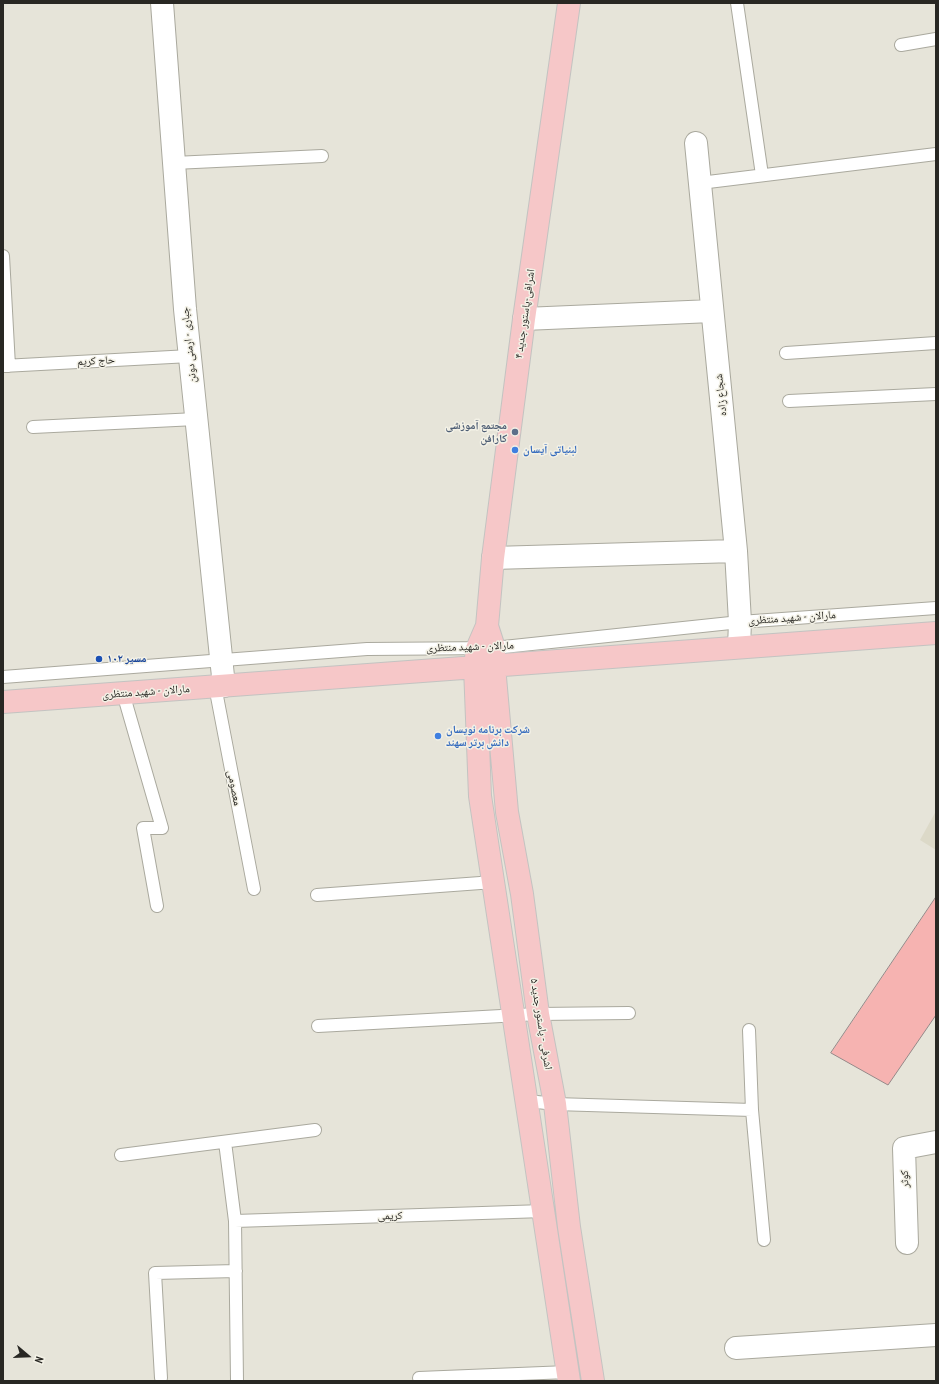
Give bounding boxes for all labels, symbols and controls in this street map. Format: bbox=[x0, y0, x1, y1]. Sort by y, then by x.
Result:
street label: اشرافی-پاستور جدید ۴ bbox=[512, 268, 538, 360]
street label: جباری - ارمنی دونن bbox=[178, 306, 200, 384]
street label: حاج کریم bbox=[77, 353, 115, 369]
street label: شجاع زاده bbox=[712, 373, 730, 417]
place label: مجتمع آموزشی کارافن bbox=[445, 419, 507, 445]
marker: مجتمع آموزشی کارافن bbox=[510, 427, 520, 437]
place label: لبنیاتی آیسان bbox=[523, 443, 577, 457]
marker: لبنیاتی آیسان bbox=[510, 445, 520, 455]
street label: مارالان - شهید منتظری bbox=[748, 608, 836, 628]
street label: مارالان - شهید منتظری bbox=[426, 639, 514, 655]
place label: مسیر ۱۰۲ bbox=[107, 652, 147, 666]
marker: مسیر ۱۰۲ bbox=[94, 654, 104, 664]
street label: مارالان - شهید منتظری bbox=[102, 682, 190, 702]
place label: شرکت برنامه نویسان دانش برتر سهند bbox=[446, 723, 530, 749]
marker: شرکت برنامه نویسان دانش برتر سهند bbox=[433, 731, 443, 741]
street label: معصومی bbox=[224, 769, 244, 807]
street label: اشرفی - پاستور جدید ۵ bbox=[527, 977, 555, 1071]
street label: کوثر bbox=[898, 1170, 912, 1188]
street label: کریمی bbox=[377, 1209, 403, 1223]
north arrow bbox=[8, 1336, 48, 1376]
text: N bbox=[32, 1355, 47, 1365]

